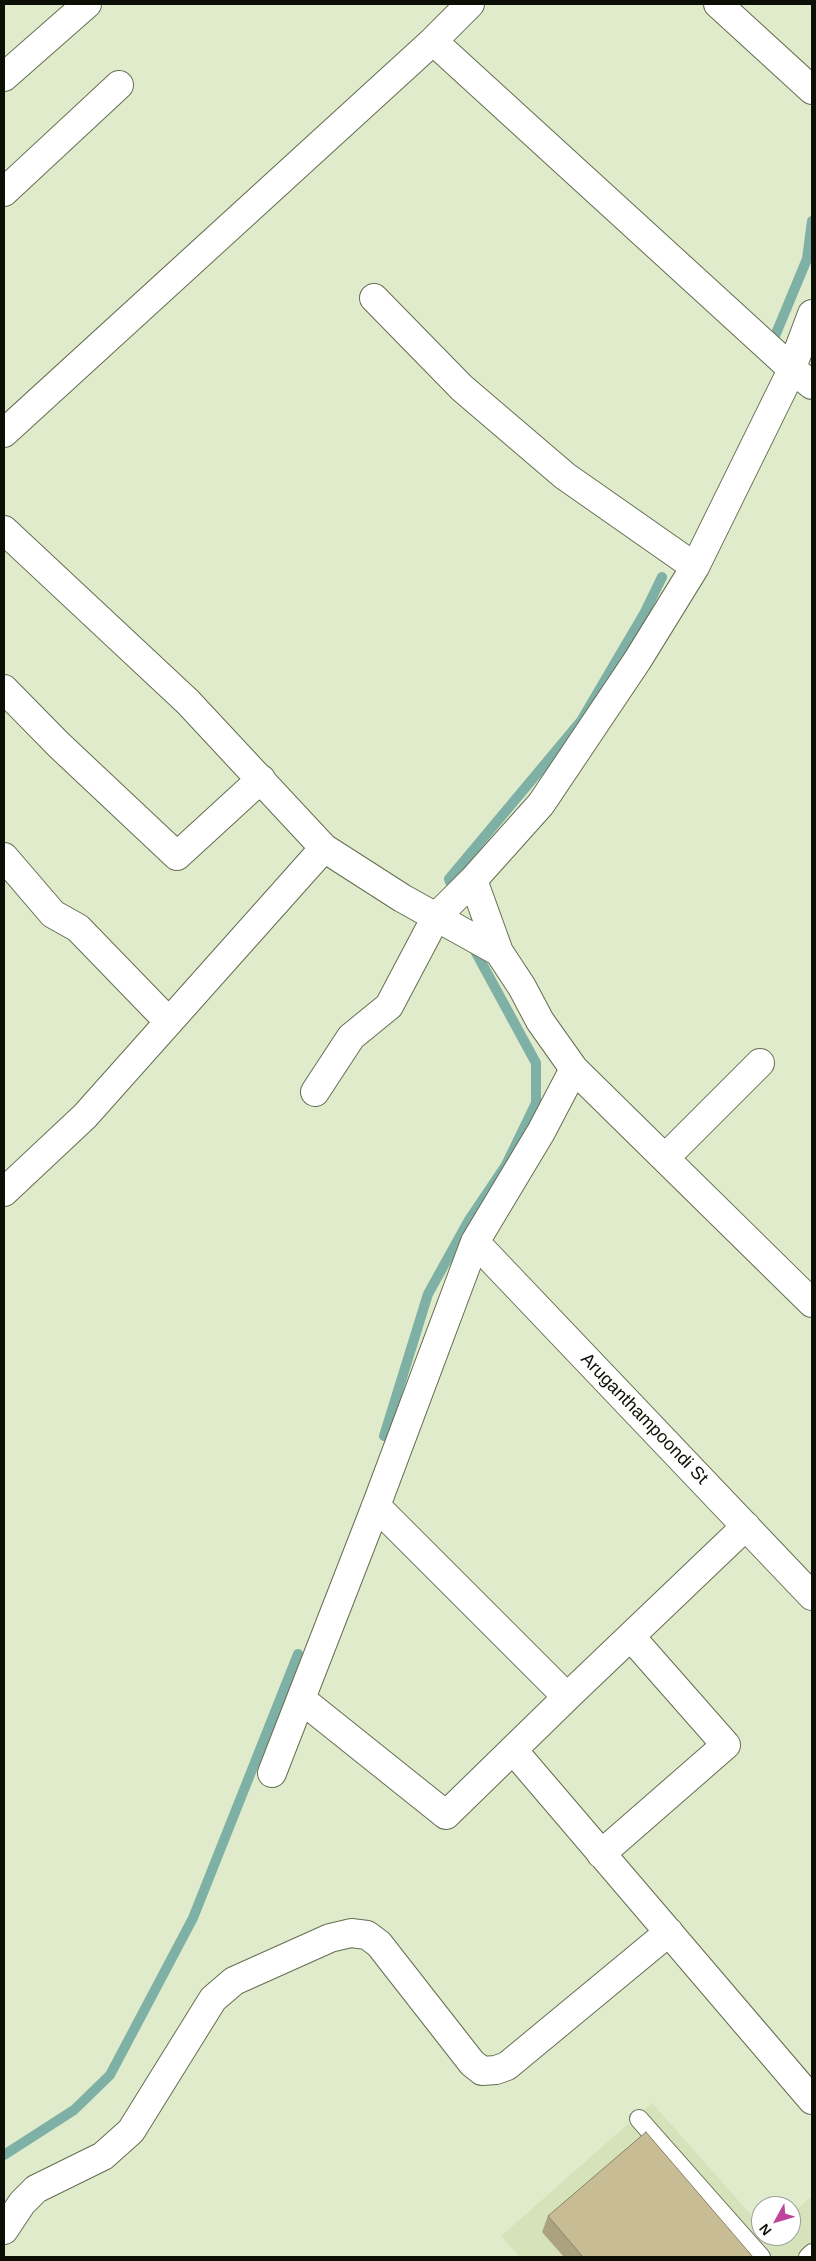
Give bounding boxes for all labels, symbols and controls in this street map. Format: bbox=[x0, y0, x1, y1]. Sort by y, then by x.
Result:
street label: Aruganthampoondi St bbox=[576, 1349, 712, 1489]
north arrow bbox=[751, 2196, 801, 2246]
text: N bbox=[756, 2221, 775, 2239]

